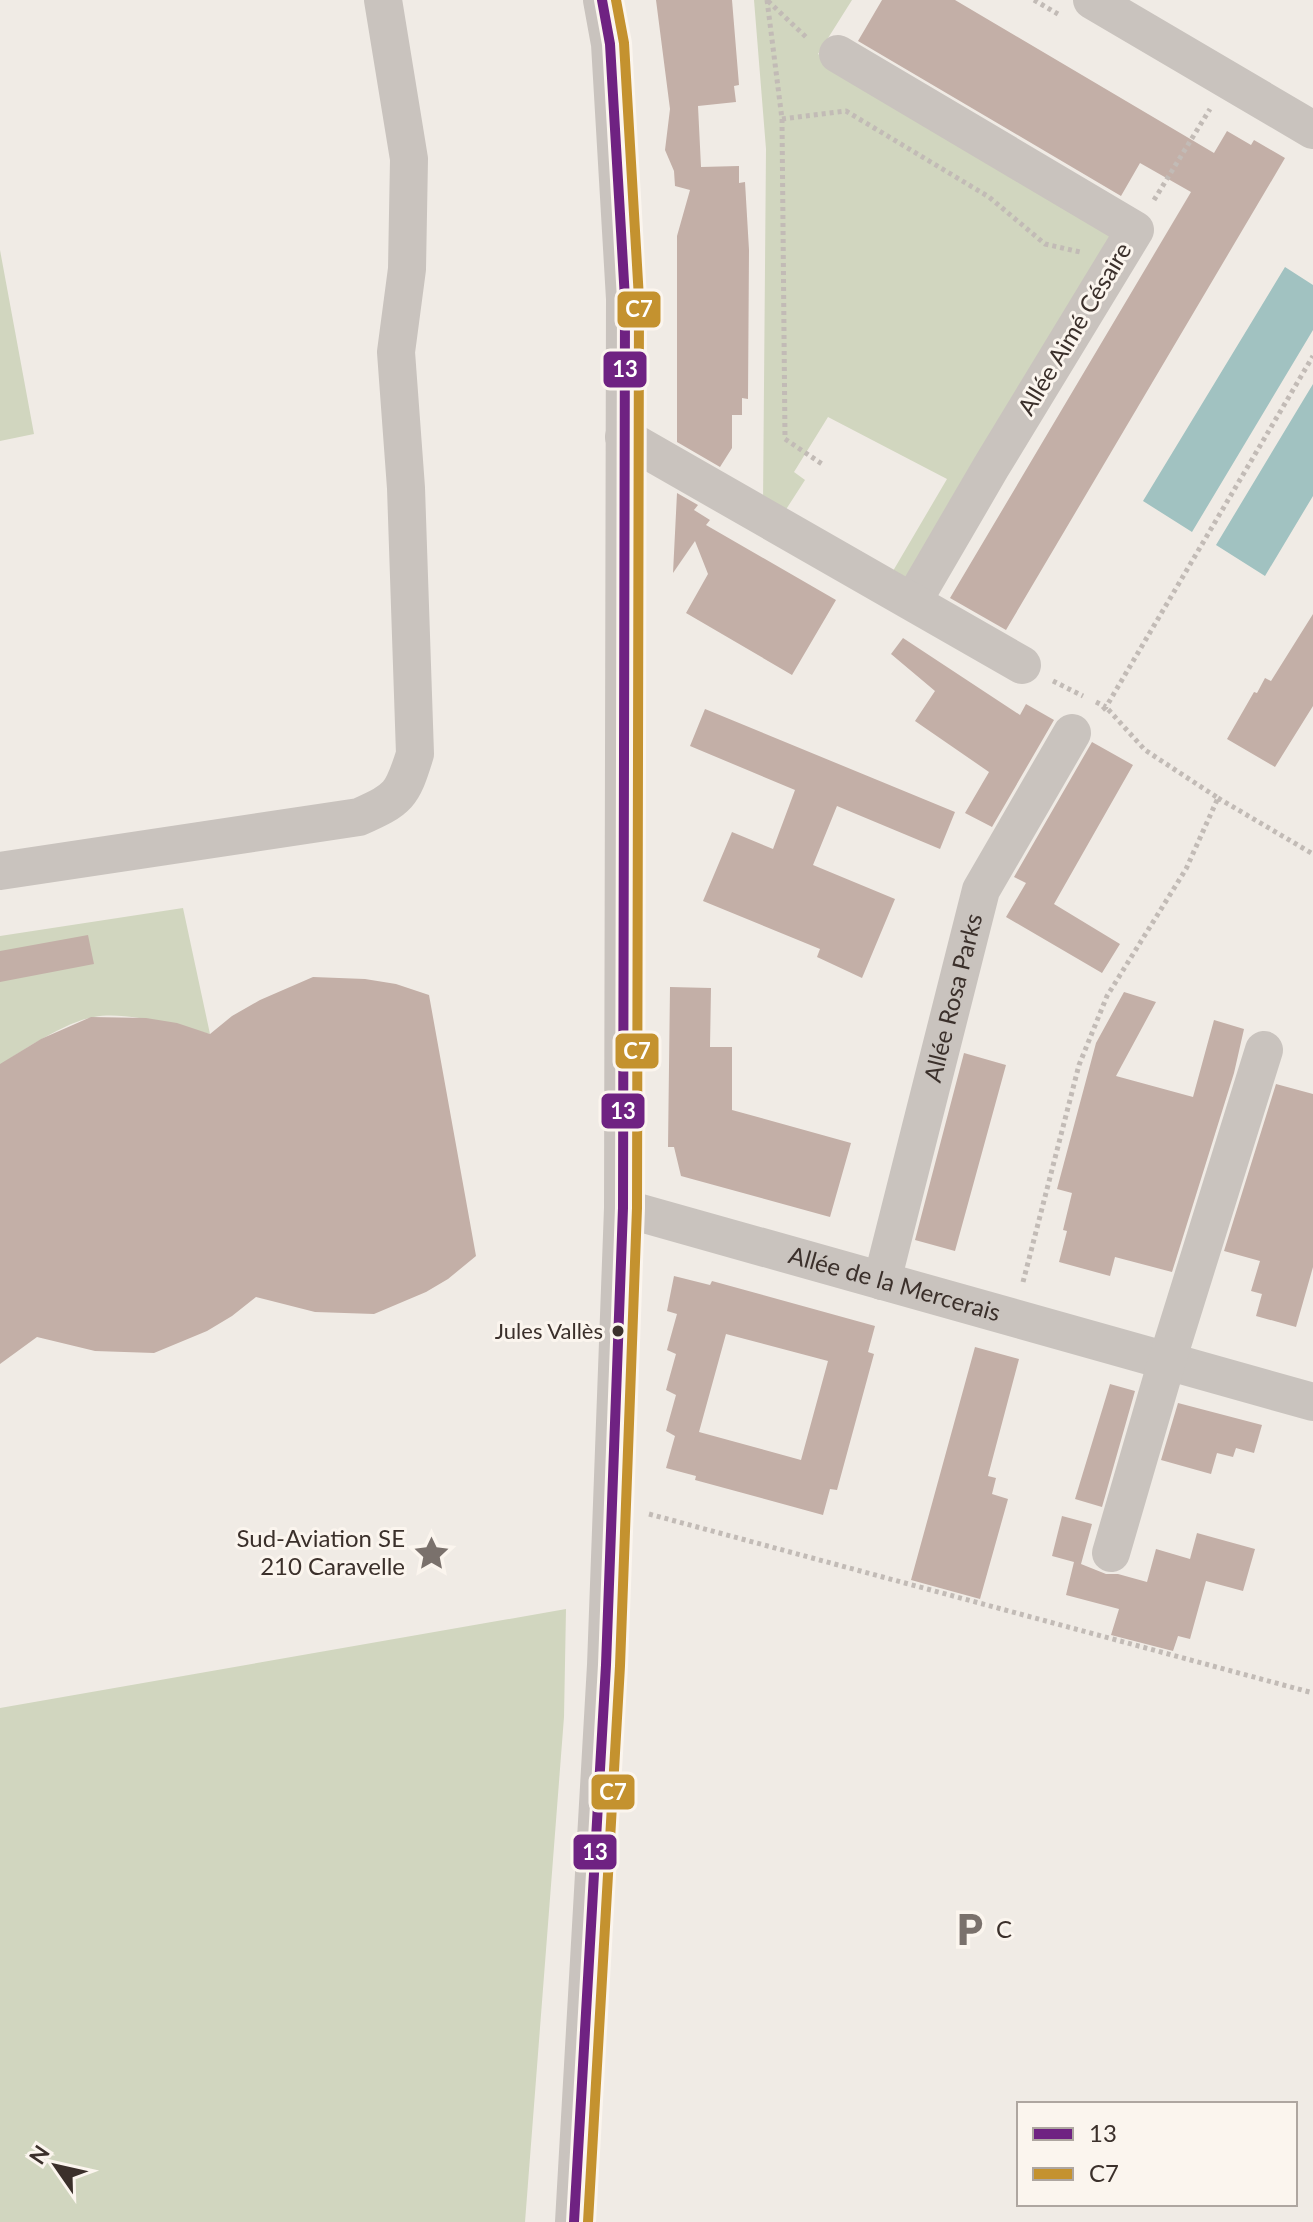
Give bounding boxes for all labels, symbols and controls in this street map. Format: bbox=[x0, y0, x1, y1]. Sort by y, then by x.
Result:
street label: Allée Aimé Césaire bbox=[1011, 237, 1137, 420]
line badge: C7 bbox=[616, 290, 662, 329]
text: C7 bbox=[625, 295, 653, 322]
line badge: 13 bbox=[602, 350, 648, 389]
text: 13 bbox=[612, 355, 638, 382]
street label: Allée Rosa Parks bbox=[917, 910, 987, 1085]
line badge: C7 bbox=[614, 1032, 660, 1070]
text: C7 bbox=[623, 1037, 651, 1064]
line badge: 13 bbox=[600, 1092, 646, 1130]
text: 13 bbox=[610, 1097, 636, 1124]
street label: Allée de la Mercerais bbox=[786, 1239, 1004, 1326]
place label: Jules Vallès bbox=[495, 1317, 603, 1344]
marker: Jules Vallès bbox=[610, 1323, 626, 1339]
place label: Sud-Aviation SE 210 Caravelle bbox=[236, 1523, 405, 1580]
place icon: Sud-Aviation SE 210 Caravelle bbox=[412, 1534, 450, 1572]
line badge: C7 bbox=[590, 1773, 636, 1811]
text: C7 bbox=[599, 1778, 627, 1805]
line badge: 13 bbox=[572, 1833, 618, 1871]
text: 13 bbox=[582, 1838, 608, 1865]
parking icon: C bbox=[951, 1911, 989, 1949]
place label: C bbox=[996, 1914, 1012, 1943]
legend bbox=[1017, 2102, 1297, 2206]
text: 13 bbox=[1089, 2118, 1117, 2147]
north arrow bbox=[16, 2126, 96, 2206]
text: N bbox=[23, 2140, 55, 2169]
text: C7 bbox=[1089, 2158, 1119, 2187]

